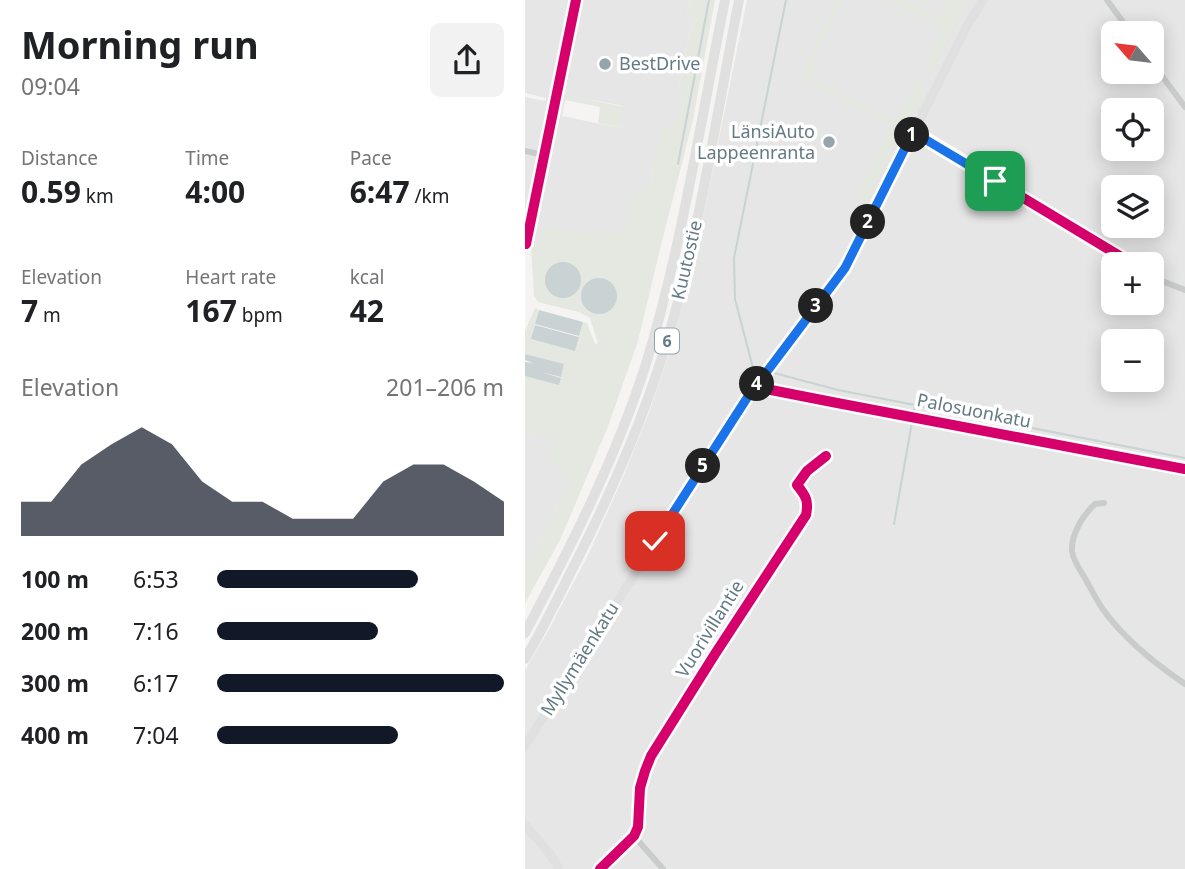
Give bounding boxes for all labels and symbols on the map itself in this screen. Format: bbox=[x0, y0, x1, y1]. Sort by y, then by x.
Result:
north arrow bbox=[1101, 21, 1164, 84]
place label: BestDrive bbox=[619, 51, 701, 75]
marker: BestDrive bbox=[597, 56, 613, 72]
pin: 1 bbox=[895, 118, 929, 152]
place label: LänsiAuto Lappeenranta bbox=[697, 119, 815, 164]
marker: LänsiAuto Lappeenranta bbox=[821, 134, 837, 150]
pin bbox=[965, 151, 1025, 211]
pin: 2 bbox=[851, 204, 885, 240]
street label: Kuutostie bbox=[665, 218, 707, 302]
pin: 3 bbox=[799, 288, 833, 324]
road number: 6 bbox=[655, 328, 679, 354]
pin: 4 bbox=[740, 366, 775, 402]
street label: Palosuonkatu bbox=[915, 387, 1033, 433]
pin: 5 bbox=[685, 448, 721, 484]
pin bbox=[625, 511, 685, 571]
street label: Vuorivillantie bbox=[670, 575, 749, 682]
street label: Myllymäenkatu bbox=[535, 597, 624, 720]

